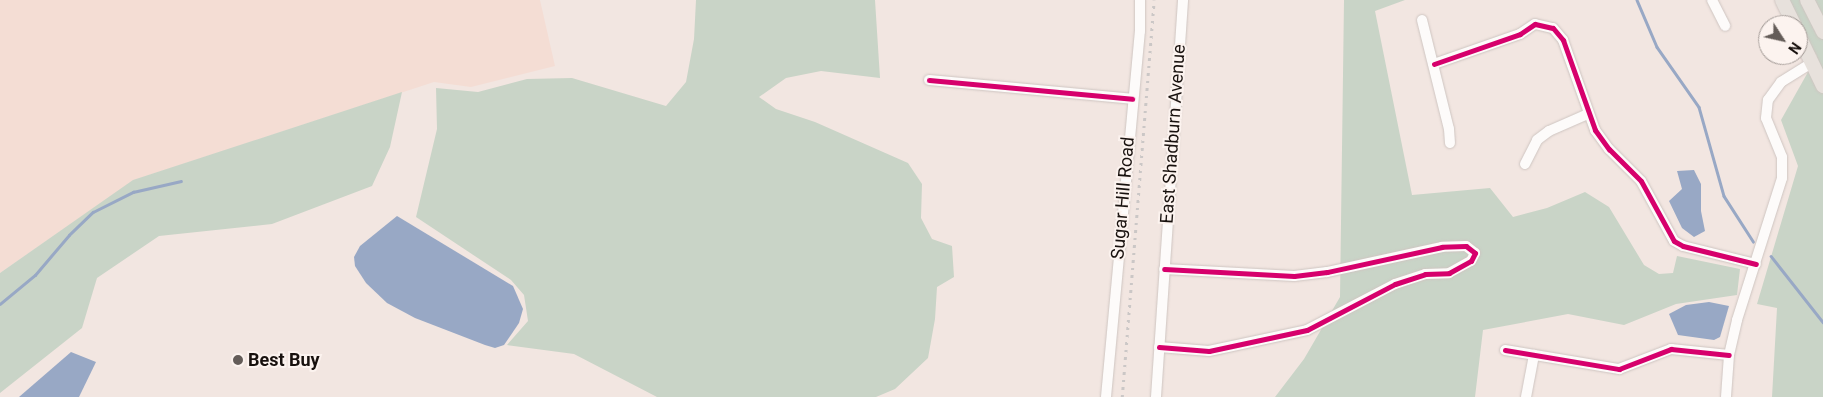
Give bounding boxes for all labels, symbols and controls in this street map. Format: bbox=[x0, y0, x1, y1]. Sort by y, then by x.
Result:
north arrow bbox=[1758, 15, 1808, 65]
text: N bbox=[1785, 39, 1804, 57]
street label: East Shadburn Avenue bbox=[1156, 44, 1190, 224]
street label: Sugar Hill Road bbox=[1107, 136, 1139, 260]
place label: Best Buy bbox=[248, 349, 320, 371]
marker: Best Buy bbox=[232, 354, 244, 366]

